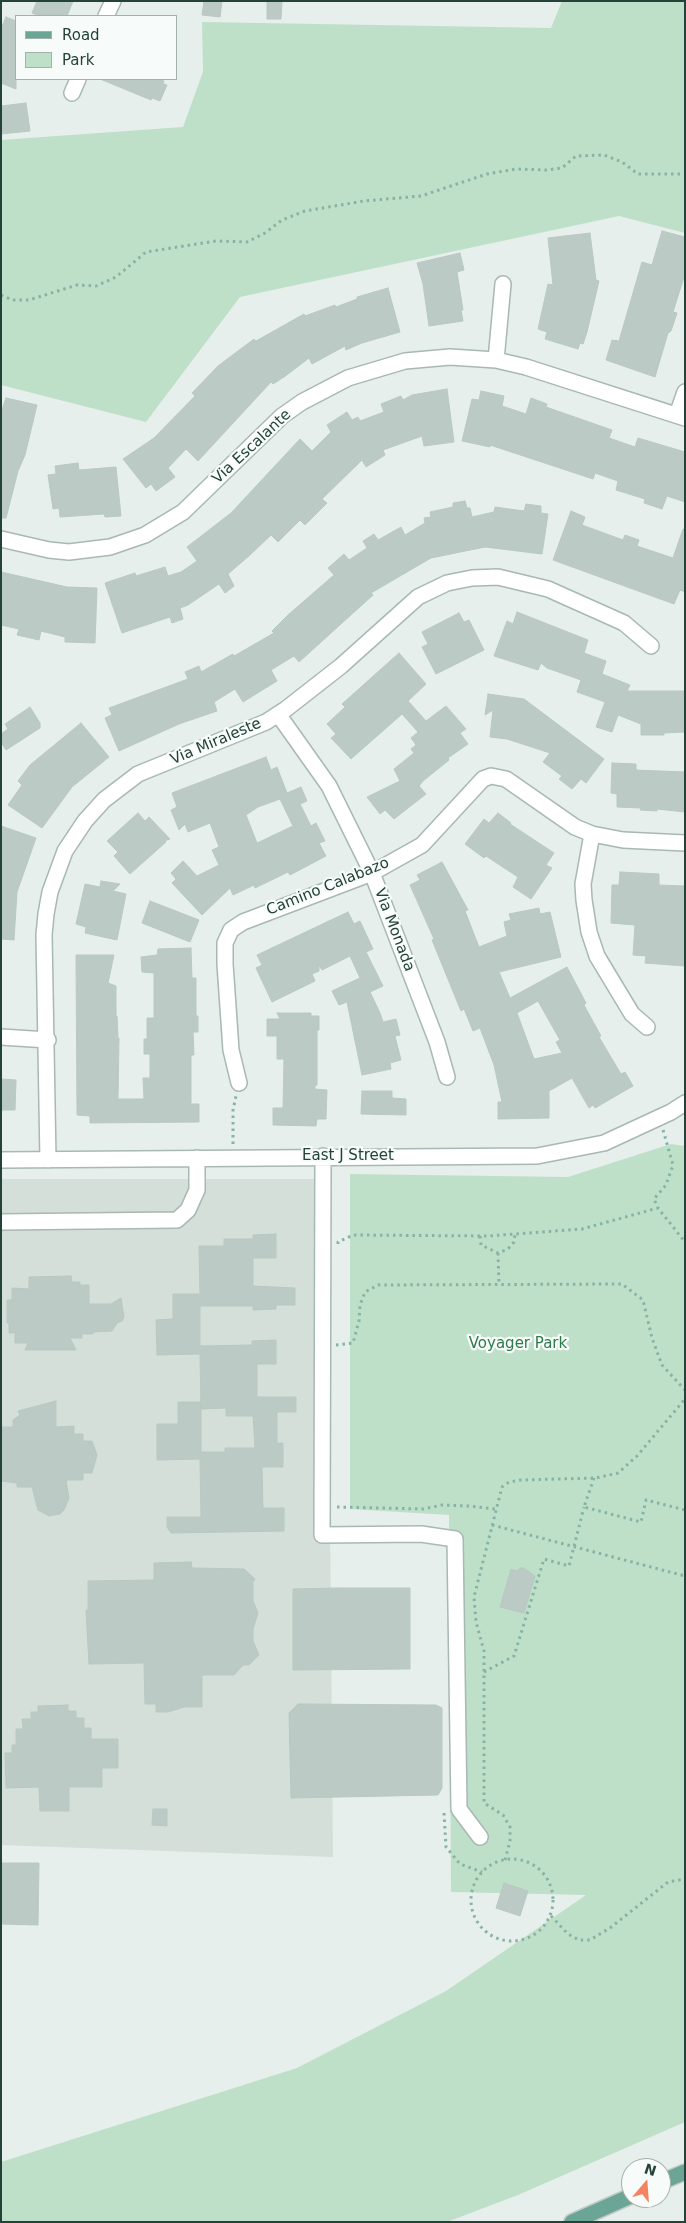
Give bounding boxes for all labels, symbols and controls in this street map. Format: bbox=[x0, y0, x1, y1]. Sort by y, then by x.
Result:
legend bbox=[15, 15, 178, 80]
text: Road bbox=[62, 26, 100, 44]
text: Park bbox=[62, 51, 94, 69]
street label: Via Escalante bbox=[209, 406, 295, 488]
street label: Via Miraleste bbox=[168, 715, 264, 769]
street label: Camino Calabazo bbox=[264, 854, 392, 920]
street label: Via Monada bbox=[370, 886, 418, 974]
street label: East J Street bbox=[302, 1147, 394, 1165]
park label: Voyager Park bbox=[469, 1335, 567, 1353]
north arrow bbox=[621, 2158, 671, 2208]
text: N bbox=[642, 2160, 658, 2179]

